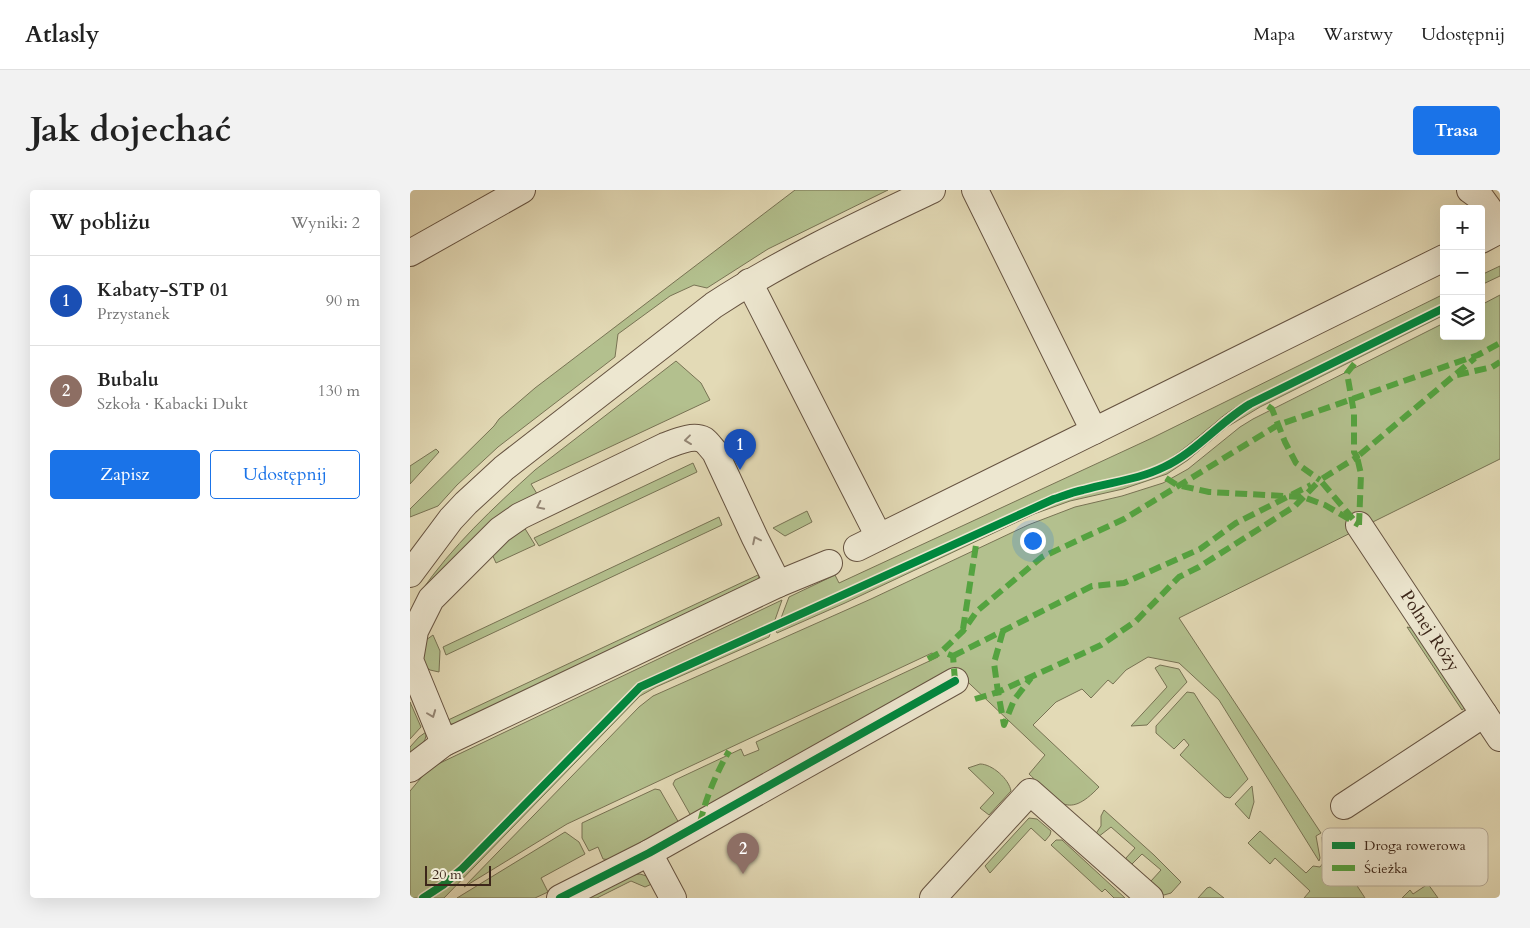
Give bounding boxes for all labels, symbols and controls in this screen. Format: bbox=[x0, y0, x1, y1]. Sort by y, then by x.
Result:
text: Atlasly bbox=[25, 18, 99, 51]
text: Mapa bbox=[1253, 22, 1295, 47]
text: Warstwy bbox=[1323, 22, 1393, 47]
text: Udostępnij bbox=[1421, 22, 1505, 47]
text: Jak dojechać bbox=[30, 106, 231, 154]
button: Trasa bbox=[1413, 106, 1500, 155]
map controls bbox=[1440, 205, 1485, 340]
button: + bbox=[1440, 205, 1485, 250]
text: W pobliżu bbox=[50, 208, 151, 237]
text: Wyniki: 2 bbox=[291, 212, 360, 234]
button: − bbox=[1440, 250, 1485, 295]
text: Kabaty-STP 01 bbox=[97, 277, 229, 303]
text: 1 bbox=[62, 290, 70, 312]
text: 90 m bbox=[326, 290, 360, 312]
button: layers bbox=[1440, 295, 1485, 340]
text: Przystanek bbox=[97, 303, 170, 325]
text: Bubalu bbox=[97, 367, 159, 393]
text: 2 bbox=[62, 380, 70, 402]
text: 130 m bbox=[318, 380, 360, 402]
text: Szkoła · Kabacki Dukt bbox=[97, 393, 248, 415]
pin: 1 bbox=[724, 429, 756, 470]
one-way arrow bbox=[683, 434, 691, 445]
button: Zapisz bbox=[50, 450, 200, 499]
button: Udostępnij bbox=[210, 450, 360, 499]
one-way arrow bbox=[536, 500, 545, 511]
your location bbox=[1020, 528, 1046, 554]
one-way arrow bbox=[752, 537, 762, 546]
street label: Polnej Róży bbox=[1394, 585, 1466, 677]
one-way arrow bbox=[425, 709, 436, 718]
legend bbox=[1322, 828, 1488, 886]
pin: 2 bbox=[727, 833, 759, 874]
text: Droga rowerowa bbox=[1364, 836, 1466, 855]
text: Ścieżka bbox=[1364, 859, 1408, 878]
scale bar bbox=[425, 863, 491, 886]
text: 20 m bbox=[432, 865, 462, 884]

